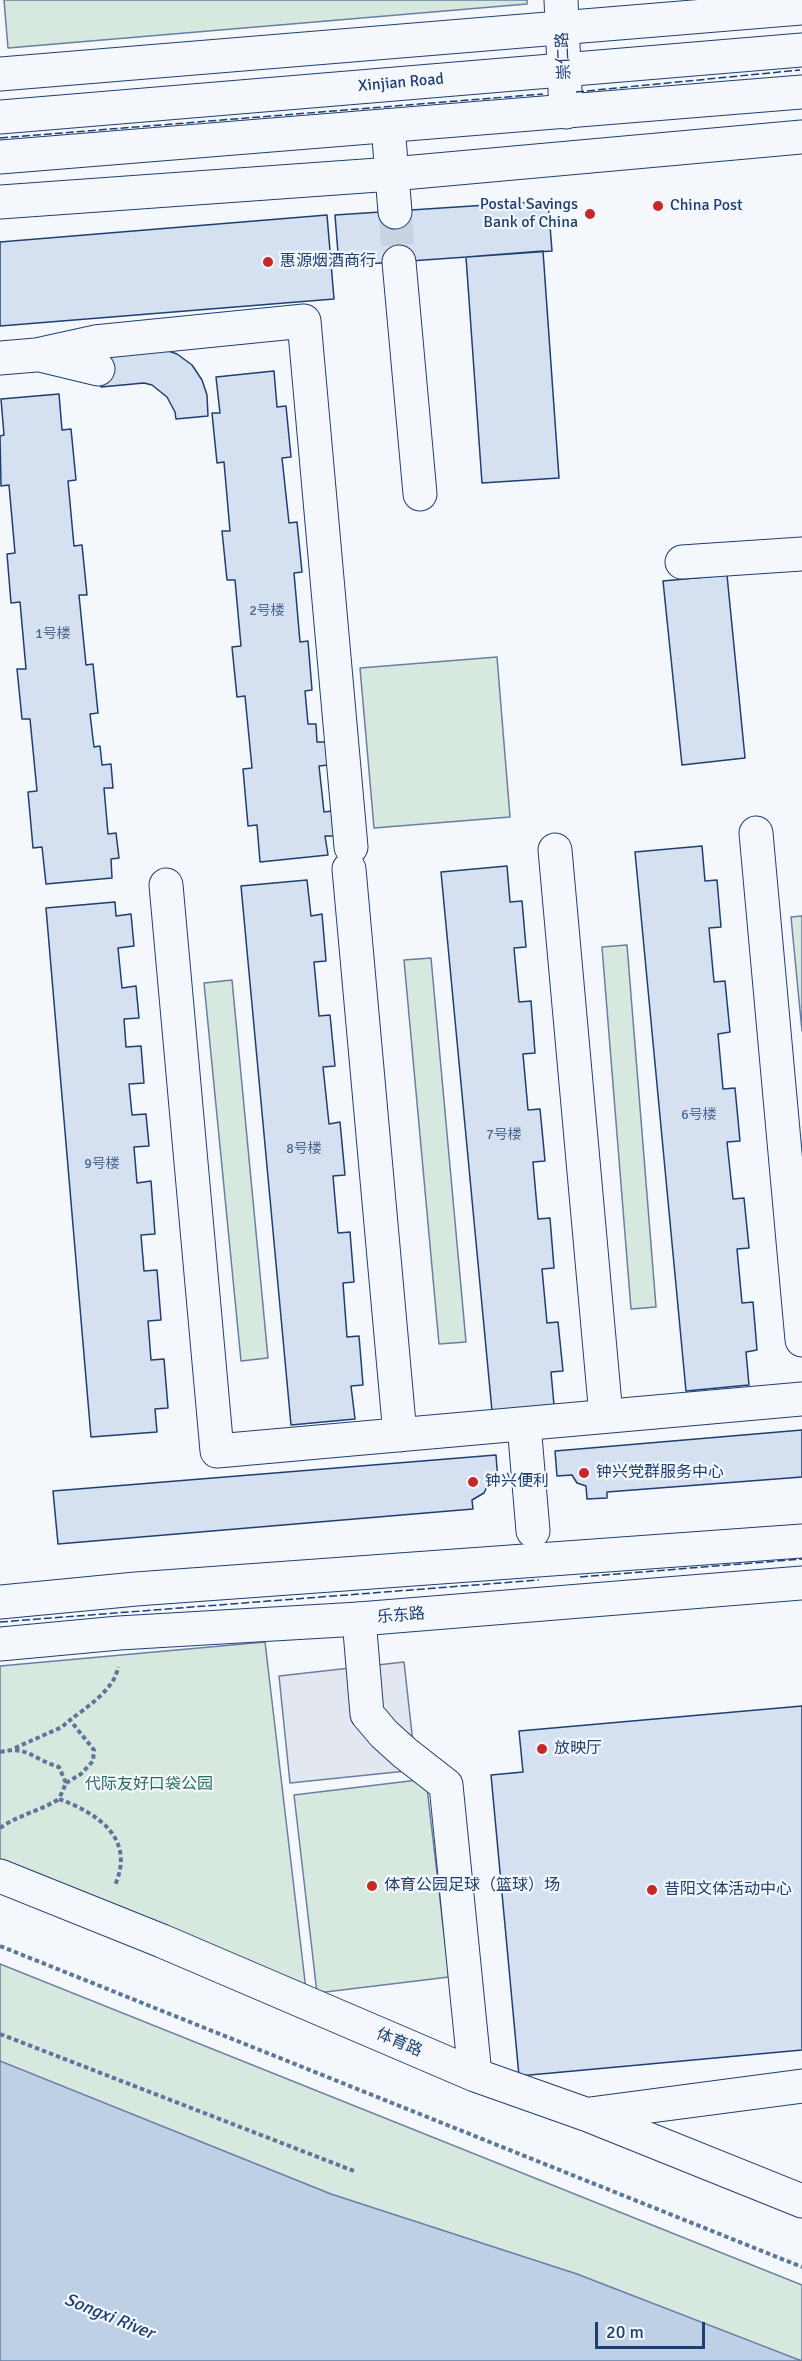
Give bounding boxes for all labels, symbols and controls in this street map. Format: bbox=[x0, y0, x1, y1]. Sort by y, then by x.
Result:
street label: 崇仁路 bbox=[553, 32, 575, 80]
street label: Xinjian Road bbox=[357, 70, 445, 96]
place label: Postal Savings Bank of China bbox=[480, 195, 578, 233]
place label: China Post bbox=[670, 196, 743, 216]
marker: China Post bbox=[651, 199, 665, 213]
marker: Postal Savings Bank of China bbox=[583, 207, 597, 221]
place label: 惠源烟酒商行 bbox=[280, 252, 376, 272]
marker: 惠源烟酒商行 bbox=[261, 255, 275, 269]
house number: 2号楼 bbox=[249, 603, 285, 619]
house number: 1号楼 bbox=[35, 626, 71, 642]
house number: 6号楼 bbox=[681, 1107, 717, 1123]
house number: 7号楼 bbox=[486, 1127, 522, 1143]
house number: 8号楼 bbox=[286, 1141, 322, 1157]
house number: 9号楼 bbox=[84, 1156, 120, 1172]
place label: 钟兴党群服务中心 bbox=[596, 1463, 724, 1483]
marker: 钟兴党群服务中心 bbox=[577, 1466, 591, 1480]
place label: 钟兴便利 bbox=[485, 1472, 549, 1492]
marker: 钟兴便利 bbox=[466, 1475, 480, 1489]
street label: 乐东路 bbox=[376, 1604, 426, 1628]
place label: 放映厅 bbox=[554, 1739, 602, 1759]
marker: 放映厅 bbox=[535, 1742, 549, 1756]
park label: 代际友好口袋公园 bbox=[85, 1775, 213, 1795]
place label: 体育公园足球（篮球）场 bbox=[384, 1876, 560, 1896]
marker: 体育公园足球（篮球）场 bbox=[365, 1879, 379, 1893]
place label: 昔阳文体活动中心 bbox=[664, 1880, 792, 1900]
marker: 昔阳文体活动中心 bbox=[645, 1883, 659, 1897]
street label: 体育路 bbox=[373, 2025, 425, 2061]
water label: Songxi River bbox=[61, 2289, 157, 2345]
scale bar bbox=[598, 2310, 708, 2348]
text: 20 m bbox=[606, 2321, 644, 2343]

